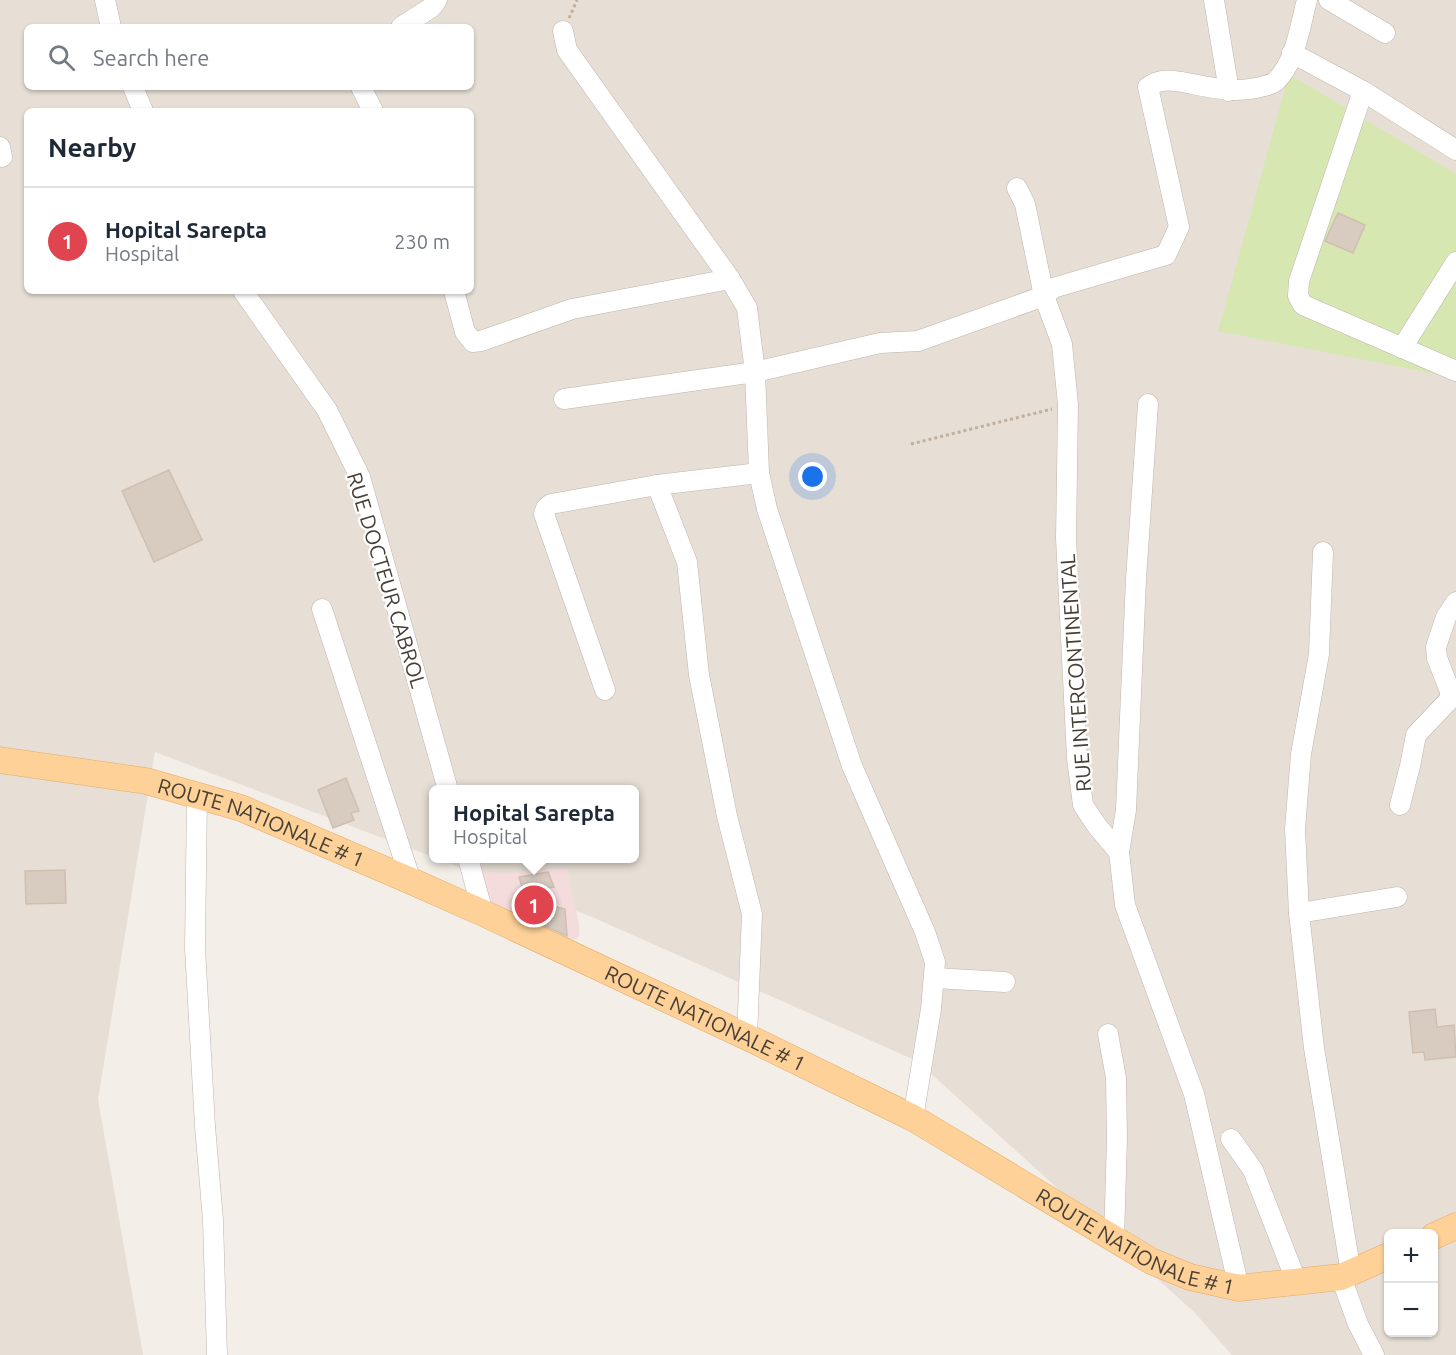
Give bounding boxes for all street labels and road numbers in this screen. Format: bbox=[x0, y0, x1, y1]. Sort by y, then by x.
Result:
street label: RUE DOCTEUR CABROL bbox=[343, 469, 431, 691]
street label: RUE INTERCONTINENTAL bbox=[1055, 553, 1095, 793]
street label: ROUTE NATIONALE # 1 bbox=[155, 773, 368, 872]
street label: ROUTE NATIONALE # 1 bbox=[601, 960, 810, 1076]
street label: ROUTE NATIONALE # 1 bbox=[1032, 1183, 1237, 1299]

